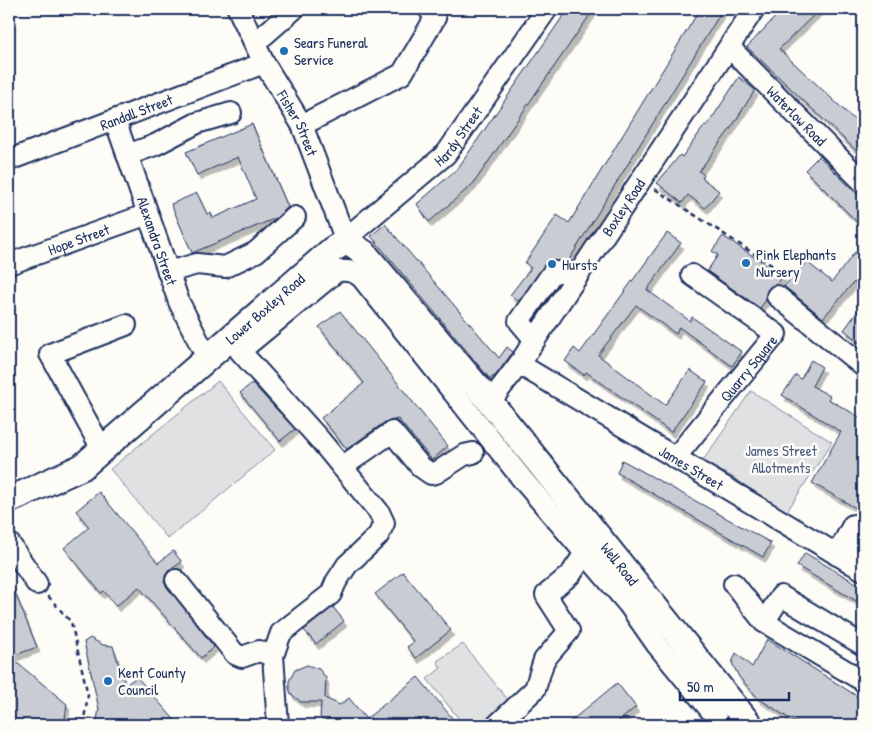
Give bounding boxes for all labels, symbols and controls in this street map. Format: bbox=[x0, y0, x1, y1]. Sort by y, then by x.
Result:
place label: Sears Funeral Service bbox=[294, 32, 368, 70]
marker: Sears Funeral Service bbox=[278, 45, 290, 57]
street label: Waterlow Road bbox=[762, 81, 832, 150]
street label: Fisher Street bbox=[272, 85, 323, 159]
street label: Randall Street bbox=[97, 88, 176, 135]
street label: Hardy Street bbox=[429, 101, 487, 170]
street label: Boxley Road bbox=[596, 174, 650, 240]
street label: Alexandra Street bbox=[132, 194, 183, 289]
street label: Hope Street bbox=[45, 218, 113, 260]
place label: Pink Elephants Nursery bbox=[756, 244, 836, 282]
place label: Hursts bbox=[562, 254, 598, 275]
marker: Pink Elephants Nursery bbox=[740, 257, 752, 269]
marker: Hursts bbox=[546, 258, 558, 270]
street label: Lower Boxley Road bbox=[221, 268, 309, 349]
street label: Quarry Square bbox=[715, 330, 782, 406]
street label: James Street bbox=[655, 440, 728, 495]
park label: James Street Allotments bbox=[745, 440, 818, 478]
street label: Well Road bbox=[596, 538, 644, 590]
place label: Kent County Council bbox=[118, 662, 186, 700]
scale bar bbox=[680, 669, 788, 701]
marker: Kent County Council bbox=[102, 675, 114, 687]
text: 50 m bbox=[687, 676, 714, 697]

